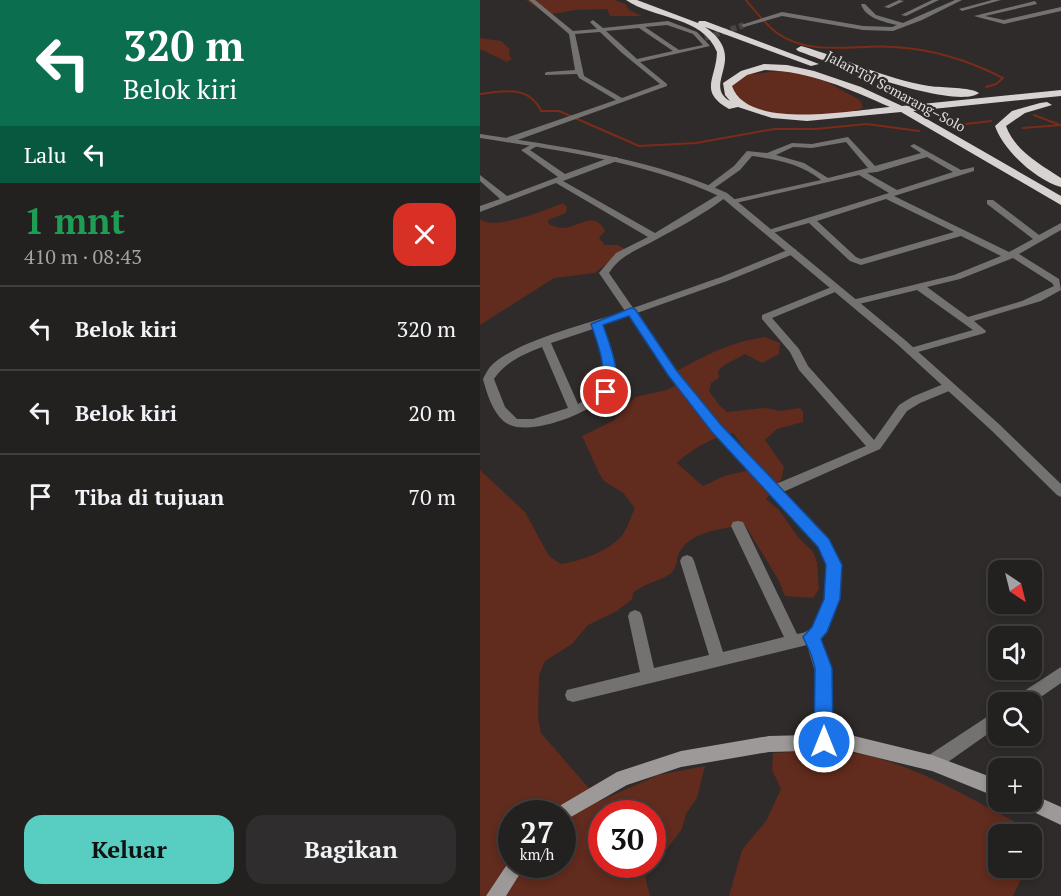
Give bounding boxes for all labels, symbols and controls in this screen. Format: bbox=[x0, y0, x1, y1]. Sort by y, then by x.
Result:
text: 320 m bbox=[123, 17, 244, 73]
icon: left bbox=[24, 24, 102, 102]
street label: Jalan Tol Semarang–Solo bbox=[823, 46, 969, 136]
text: Belok kiri bbox=[123, 71, 237, 107]
icon: left bbox=[78, 138, 111, 171]
text: Lalu bbox=[24, 140, 66, 169]
text: 1 mnt bbox=[24, 197, 125, 244]
button: close bbox=[393, 203, 456, 266]
text: 410 m · 08:43 bbox=[24, 243, 142, 270]
icon: left bbox=[24, 312, 57, 345]
text: Belok kiri bbox=[75, 314, 177, 343]
text: 320 m bbox=[396, 314, 456, 343]
pin bbox=[580, 366, 631, 417]
icon: arrive bbox=[589, 375, 622, 408]
icon: left bbox=[24, 396, 57, 429]
text: Belok kiri bbox=[75, 398, 177, 427]
text: 20 m bbox=[408, 398, 456, 427]
icon: arrive bbox=[24, 480, 57, 513]
text: Tiba di tujuan bbox=[75, 482, 224, 511]
text: 70 m bbox=[408, 482, 456, 511]
north arrow bbox=[988, 560, 1042, 614]
map controls bbox=[988, 560, 1042, 878]
button: sound bbox=[988, 626, 1042, 680]
button: search bbox=[988, 692, 1042, 746]
position arrow bbox=[792, 710, 856, 774]
button: + bbox=[988, 758, 1042, 812]
speed limit sign: 30 bbox=[588, 800, 666, 878]
text: 27 bbox=[520, 812, 554, 852]
button: Keluar bbox=[24, 815, 234, 884]
button: Bagikan bbox=[246, 815, 456, 884]
button: − bbox=[988, 824, 1042, 878]
text: km/h bbox=[520, 844, 554, 864]

